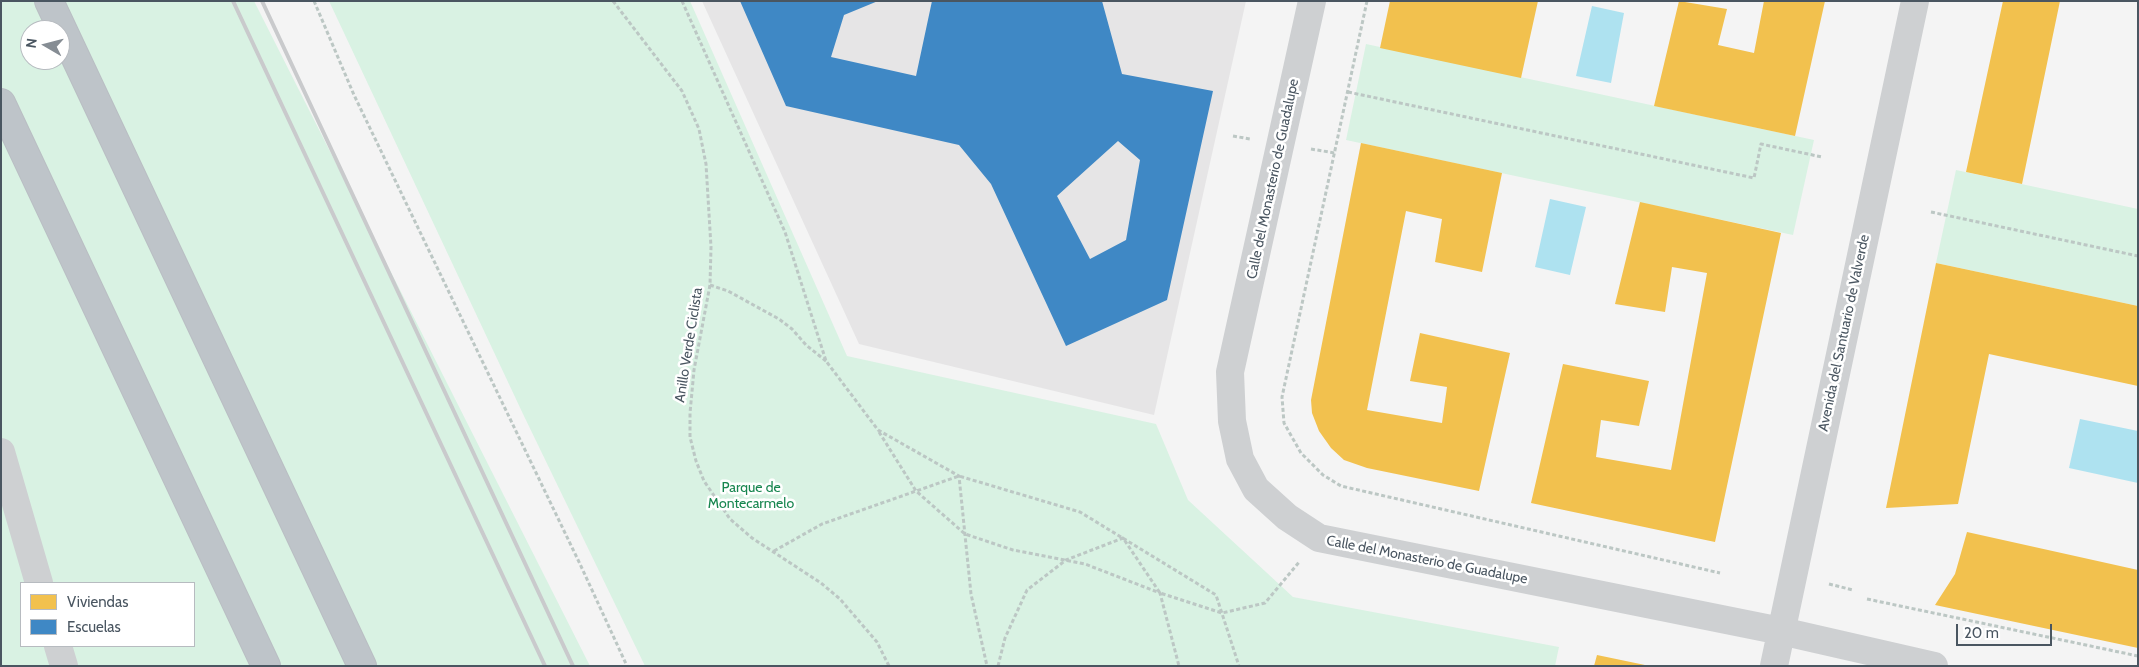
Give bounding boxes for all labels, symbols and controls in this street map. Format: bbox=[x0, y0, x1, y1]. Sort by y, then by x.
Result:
north arrow bbox=[20, 20, 70, 70]
text: N bbox=[22, 37, 41, 49]
street label: Calle del Monasterio de Guadalupe bbox=[1244, 77, 1302, 281]
street label: Avenida del Santuario de Valverde bbox=[1815, 233, 1873, 433]
street label: Anillo Verde Ciclista bbox=[672, 286, 706, 404]
park label: Parque de Montecarmelo bbox=[708, 480, 794, 512]
street label: Calle del Monasterio de Guadalupe bbox=[1325, 532, 1529, 588]
legend bbox=[20, 582, 195, 647]
text: Viviendas bbox=[67, 593, 128, 611]
scale bar bbox=[1959, 614, 2055, 646]
text: Escuelas bbox=[67, 618, 121, 636]
text: 20 m bbox=[1964, 624, 1999, 642]

